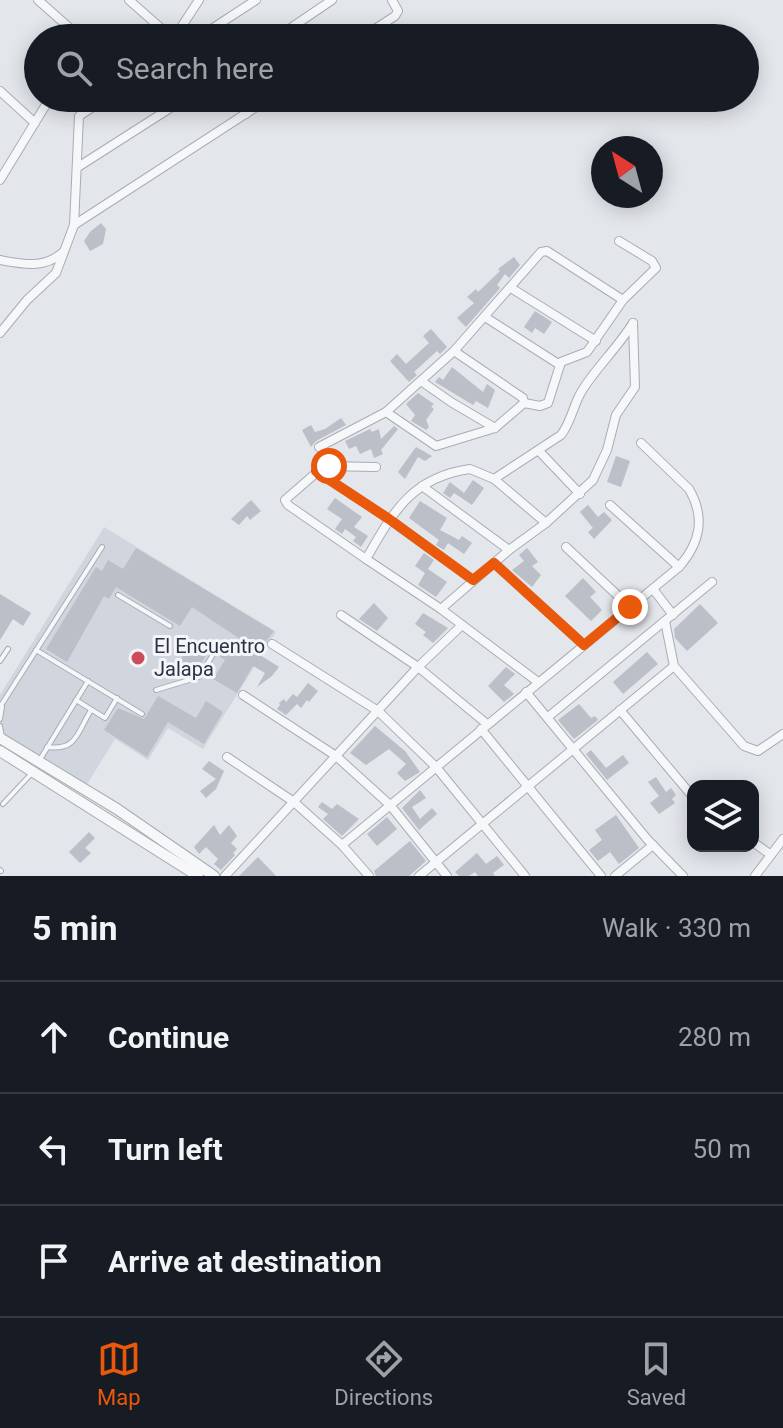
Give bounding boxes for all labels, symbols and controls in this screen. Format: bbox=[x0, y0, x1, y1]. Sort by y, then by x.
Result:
search box bbox=[24, 24, 759, 112]
icon: search bbox=[52, 46, 96, 90]
text: Search here bbox=[116, 51, 274, 86]
north arrow bbox=[591, 136, 663, 208]
route start bbox=[311, 448, 347, 484]
route end bbox=[612, 589, 648, 625]
place label: El Encuentro Jalapa bbox=[154, 634, 265, 681]
marker: El Encuentro Jalapa bbox=[129, 649, 147, 667]
map controls bbox=[687, 780, 759, 852]
button: layers bbox=[687, 780, 759, 852]
text: 5 min bbox=[32, 908, 117, 948]
text: Walk · 330 m bbox=[602, 913, 751, 943]
icon: ahead bbox=[32, 1015, 76, 1059]
text: Continue bbox=[108, 1020, 229, 1055]
text: 280 m bbox=[678, 1022, 751, 1052]
icon: left bbox=[32, 1127, 76, 1171]
text: Turn left bbox=[108, 1132, 223, 1167]
text: 50 m bbox=[693, 1134, 751, 1164]
icon: arrive bbox=[32, 1239, 76, 1283]
text: Arrive at destination bbox=[108, 1244, 382, 1279]
tab: Map bbox=[97, 1337, 141, 1410]
tab: Directions bbox=[334, 1337, 433, 1410]
tab: Saved bbox=[627, 1337, 686, 1410]

